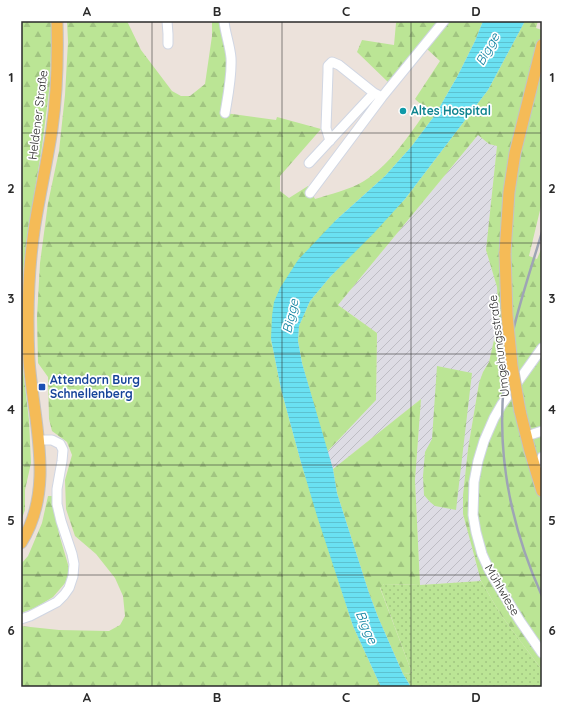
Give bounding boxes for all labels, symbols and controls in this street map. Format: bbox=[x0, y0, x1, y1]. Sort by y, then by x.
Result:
text: A bbox=[83, 3, 92, 19]
text: B bbox=[213, 3, 221, 19]
text: C bbox=[342, 3, 350, 19]
text: D bbox=[471, 3, 481, 19]
water label: Bigge bbox=[472, 29, 503, 68]
text: 1 bbox=[8, 69, 14, 85]
street label: Heldener Straße bbox=[25, 69, 50, 161]
text: 1 bbox=[549, 69, 555, 85]
place label: Altes Hospital bbox=[411, 103, 491, 118]
marker: Altes Hospital bbox=[398, 106, 408, 116]
text: 2 bbox=[7, 180, 15, 196]
text: 2 bbox=[548, 180, 556, 196]
text: 3 bbox=[8, 290, 15, 306]
text: 3 bbox=[549, 290, 556, 306]
street label: Umgehungsstraße bbox=[485, 294, 512, 398]
water label: Bigge bbox=[278, 297, 302, 335]
place label: Attendorn Burg Schnellenberg bbox=[50, 372, 140, 401]
marker: Attendorn Burg Schnellenberg bbox=[37, 382, 47, 392]
text: 4 bbox=[7, 401, 15, 417]
text: 4 bbox=[548, 401, 556, 417]
text: 5 bbox=[7, 512, 15, 528]
text: 5 bbox=[548, 512, 556, 528]
street label: Mühlwiese bbox=[482, 561, 523, 618]
water label: Bigge bbox=[353, 608, 382, 647]
text: 6 bbox=[7, 622, 15, 638]
text: 6 bbox=[548, 622, 556, 638]
text: A bbox=[83, 689, 92, 705]
text: B bbox=[213, 689, 221, 705]
text: C bbox=[342, 689, 350, 705]
text: D bbox=[471, 689, 481, 705]

